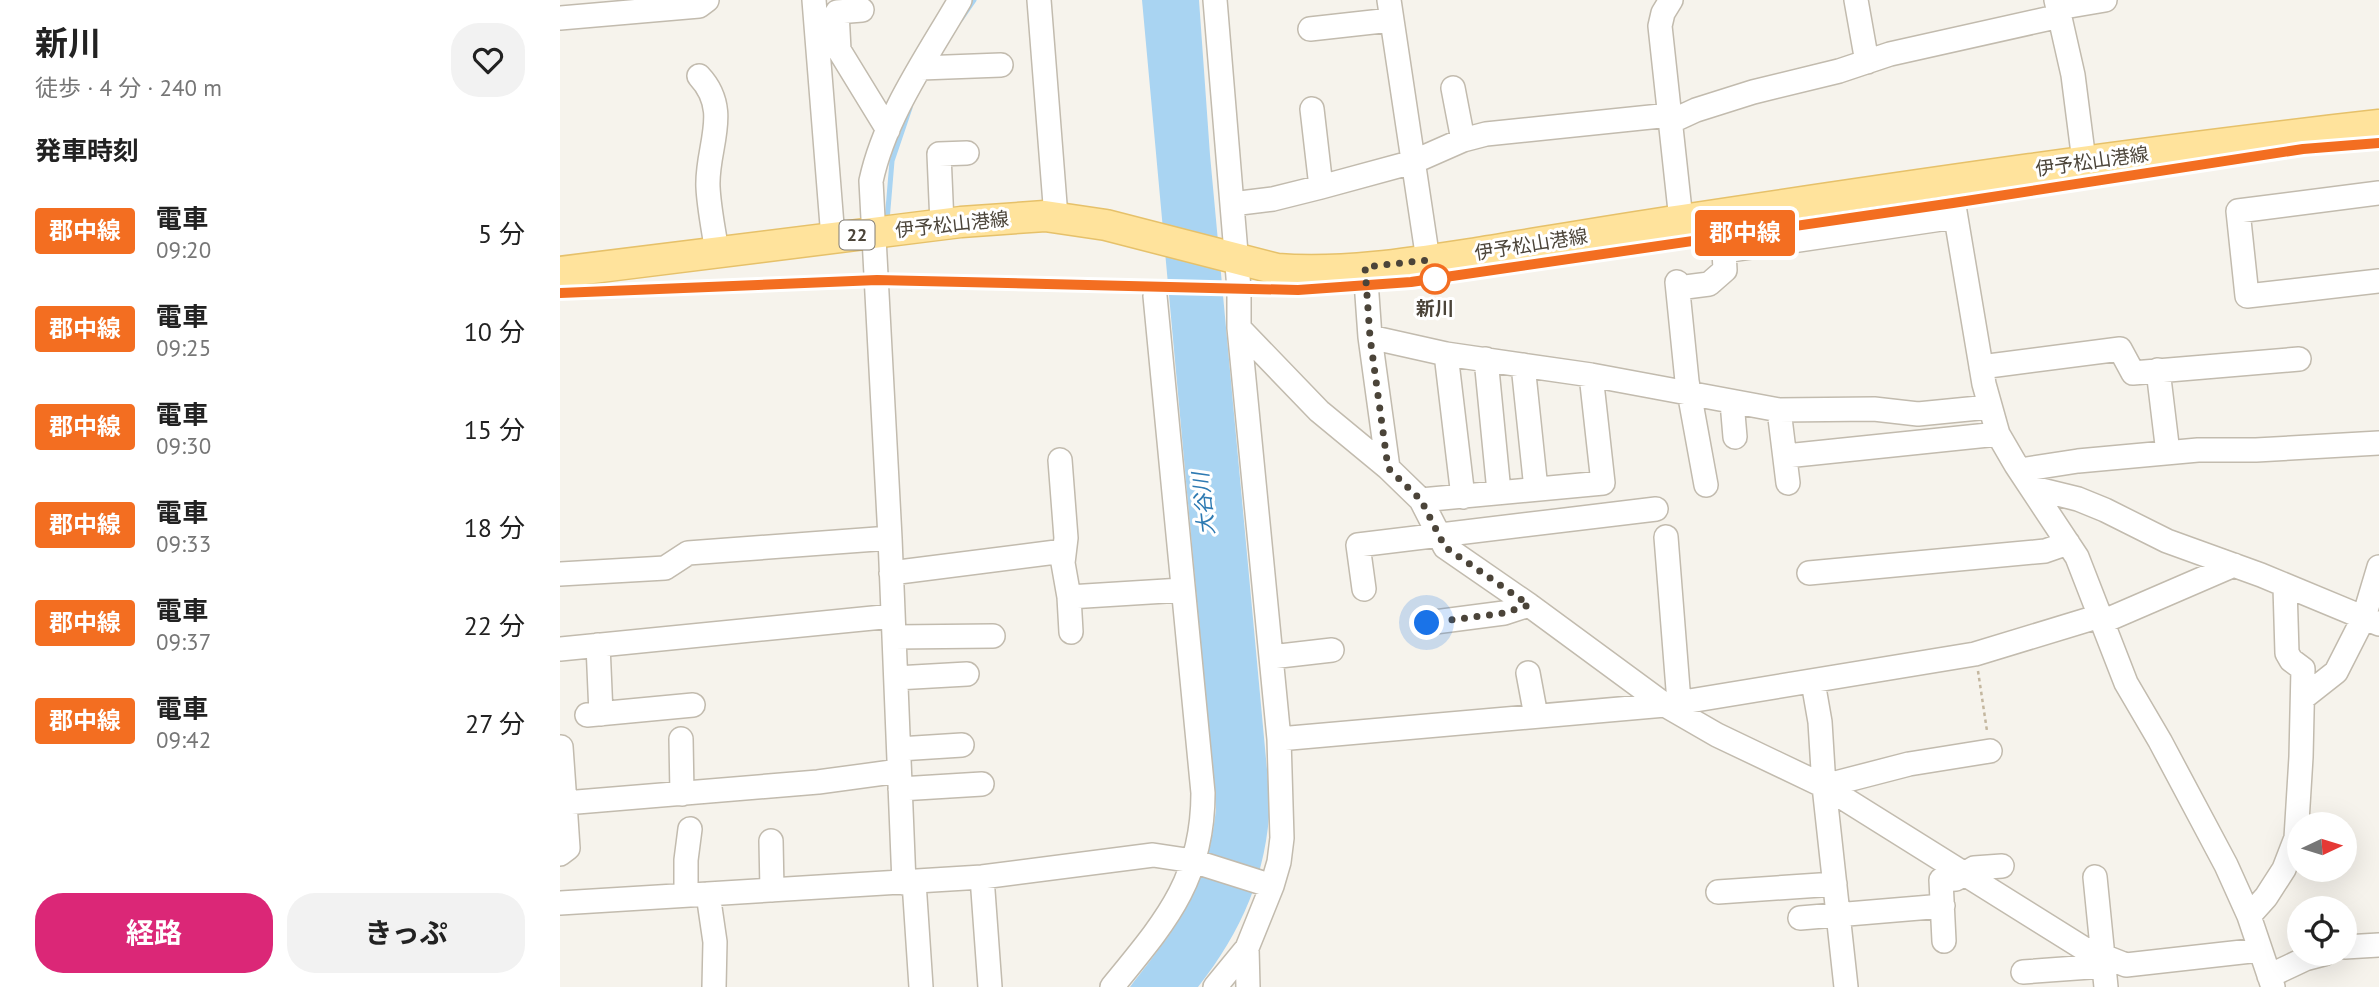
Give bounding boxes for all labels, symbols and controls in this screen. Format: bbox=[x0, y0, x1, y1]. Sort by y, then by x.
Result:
text: 新川 bbox=[35, 21, 101, 64]
button: heart bbox=[451, 23, 525, 97]
text: 徒歩 · 4 分 · 240 m bbox=[35, 73, 222, 102]
text: 発車時刻 bbox=[35, 134, 139, 167]
street label: 伊予松山港線 bbox=[2034, 141, 2150, 181]
text: 電車 bbox=[156, 202, 208, 235]
street label: 伊予松山港線 bbox=[894, 206, 1010, 242]
line badge: 郡中線 bbox=[1705, 210, 1785, 256]
text: 郡中線 bbox=[49, 215, 121, 246]
text: 5 分 bbox=[478, 217, 525, 250]
text: 郡中線 bbox=[1709, 217, 1781, 248]
road number: 22 bbox=[840, 220, 874, 249]
street label: 伊予松山港線 bbox=[1473, 223, 1589, 265]
text: 09:20 bbox=[156, 235, 211, 264]
marker: 新川 bbox=[1420, 264, 1450, 294]
place label: 新川 bbox=[1416, 296, 1454, 320]
text: 電車 bbox=[156, 300, 208, 333]
text: 郡中線 bbox=[49, 313, 121, 344]
text: 10 分 bbox=[464, 315, 525, 348]
text: 09:25 bbox=[156, 333, 211, 362]
text: 電車 bbox=[156, 398, 208, 431]
text: 郡中線 bbox=[49, 411, 121, 442]
text: 15 分 bbox=[464, 413, 525, 446]
text: 09:30 bbox=[156, 431, 211, 460]
water label: 大谷川 bbox=[1187, 469, 1220, 537]
text: 電車 bbox=[156, 496, 208, 529]
text: 郡中線 bbox=[49, 509, 121, 540]
text: 18 分 bbox=[464, 511, 525, 544]
text: 09:33 bbox=[156, 529, 211, 558]
text: 電車 bbox=[156, 594, 208, 627]
your location bbox=[1409, 605, 1444, 640]
text: 郡中線 bbox=[49, 607, 121, 638]
text: 22 分 bbox=[464, 609, 525, 642]
text: 09:37 bbox=[156, 627, 211, 656]
text: 電車 bbox=[156, 692, 208, 725]
text: 郡中線 bbox=[49, 705, 121, 736]
text: 27 分 bbox=[465, 707, 525, 740]
text: 09:42 bbox=[156, 725, 211, 754]
north arrow bbox=[2287, 812, 2357, 882]
map controls bbox=[2287, 812, 2357, 966]
button: 経路 bbox=[35, 893, 273, 973]
button: きっぷ bbox=[287, 893, 525, 973]
button: locate bbox=[2287, 896, 2357, 966]

